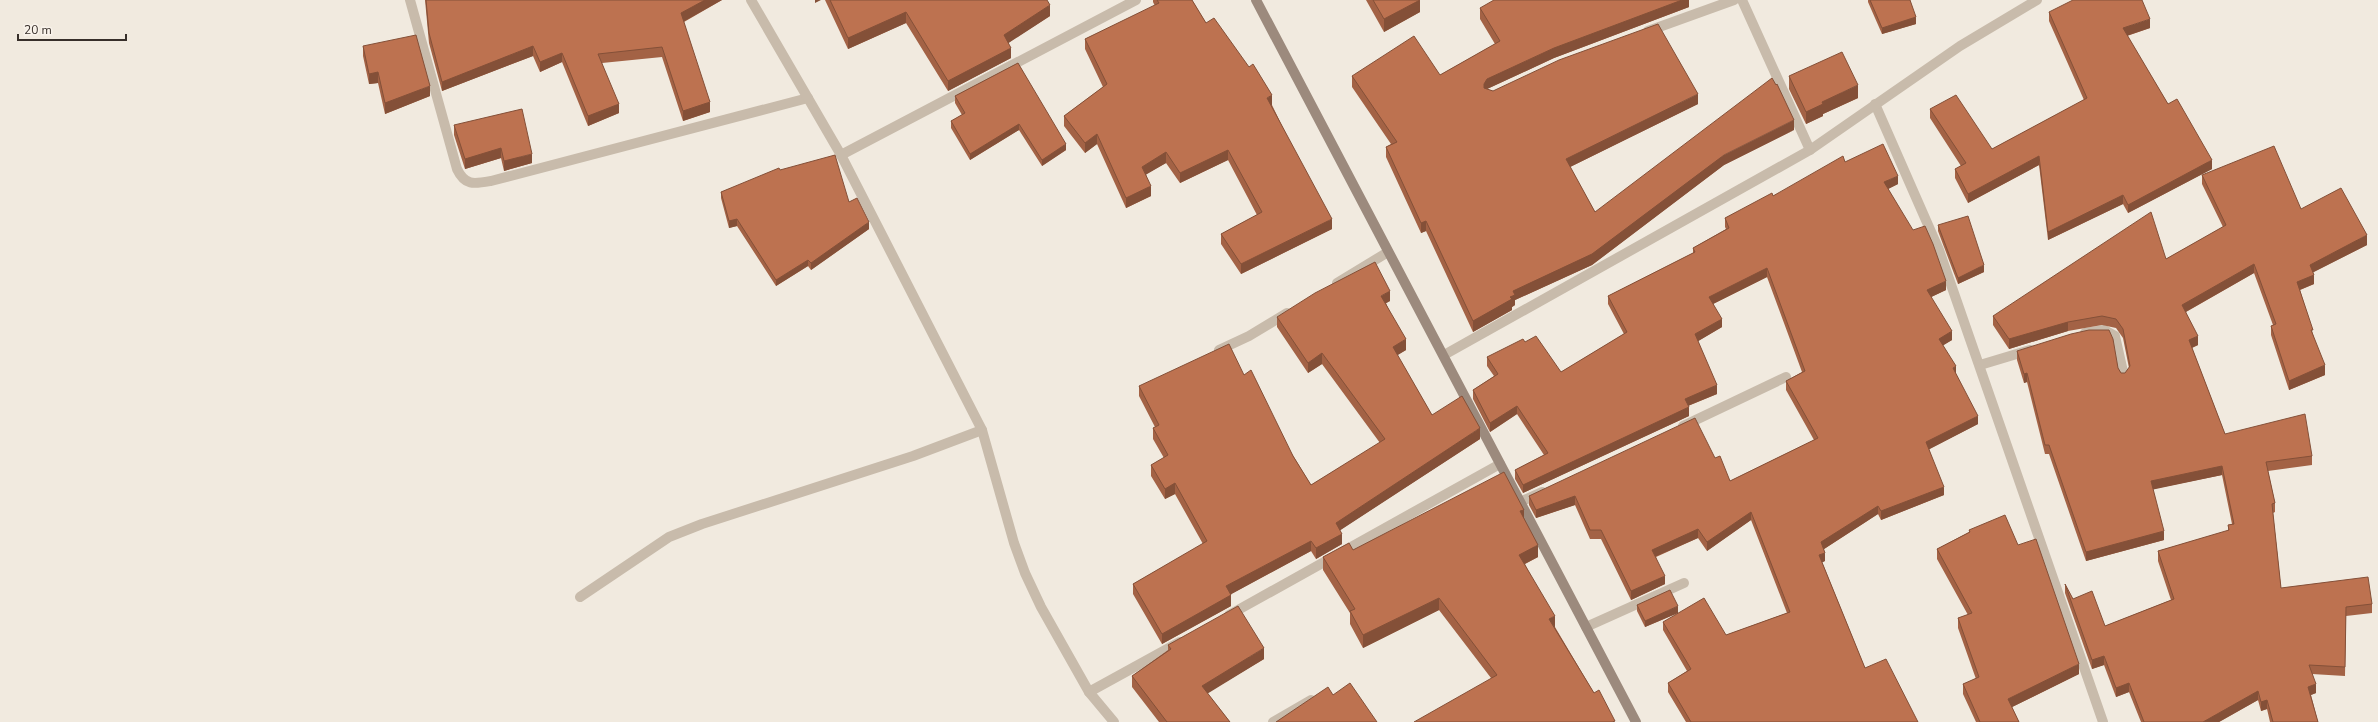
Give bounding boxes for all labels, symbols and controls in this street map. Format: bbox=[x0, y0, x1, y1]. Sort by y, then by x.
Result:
scale bar bbox=[18, 16, 126, 42]
text: 20 m bbox=[24, 22, 52, 38]

